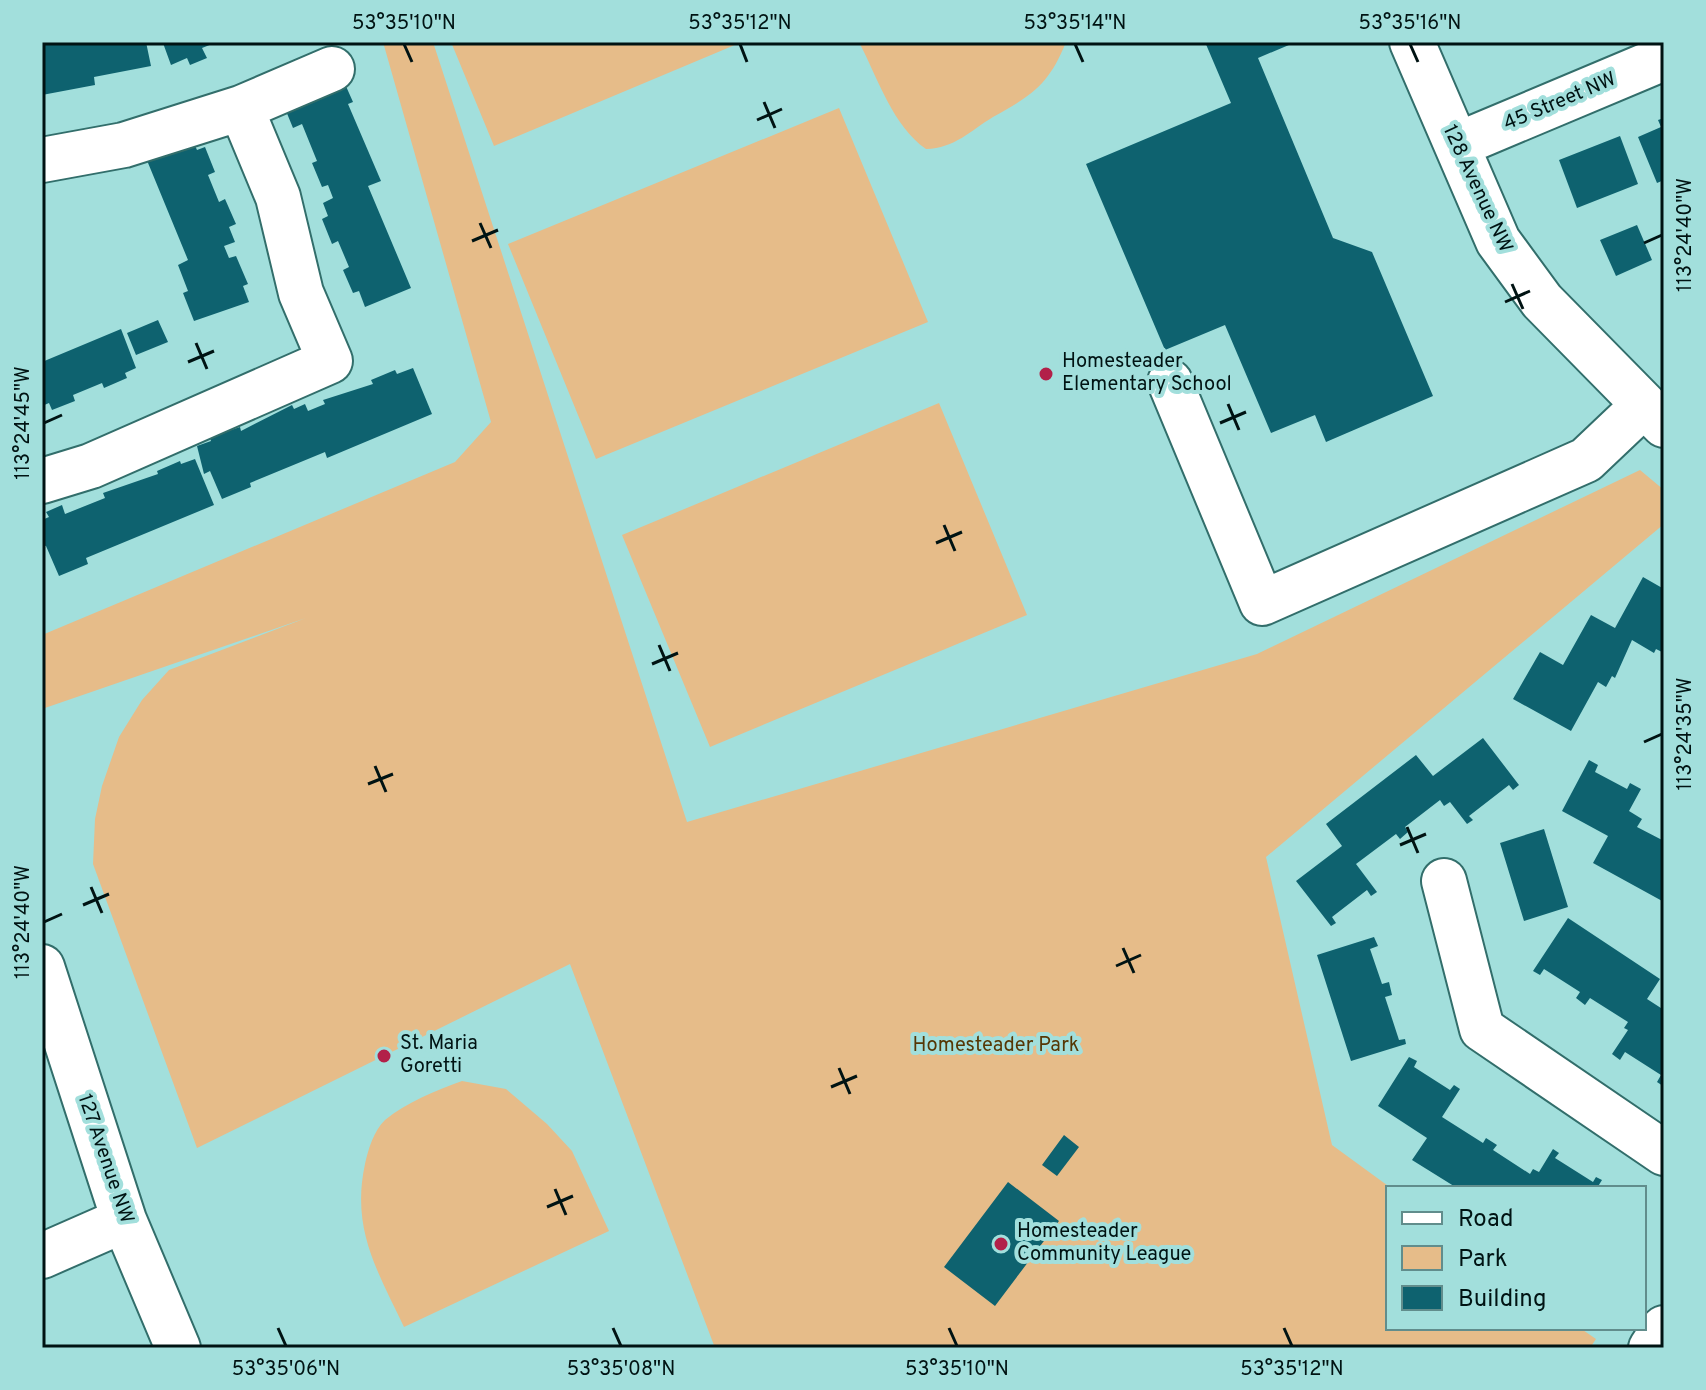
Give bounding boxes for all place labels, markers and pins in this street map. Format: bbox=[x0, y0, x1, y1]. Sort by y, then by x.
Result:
place label: Homesteader Elementary School bbox=[1062, 349, 1232, 398]
marker: Homesteader Elementary School bbox=[1037, 365, 1055, 383]
place label: St. Maria Goretti bbox=[400, 1031, 478, 1080]
marker: St. Maria Goretti bbox=[375, 1047, 393, 1065]
place label: Homesteader Community League bbox=[1017, 1219, 1191, 1268]
marker: Homesteader Community League bbox=[992, 1235, 1010, 1253]

